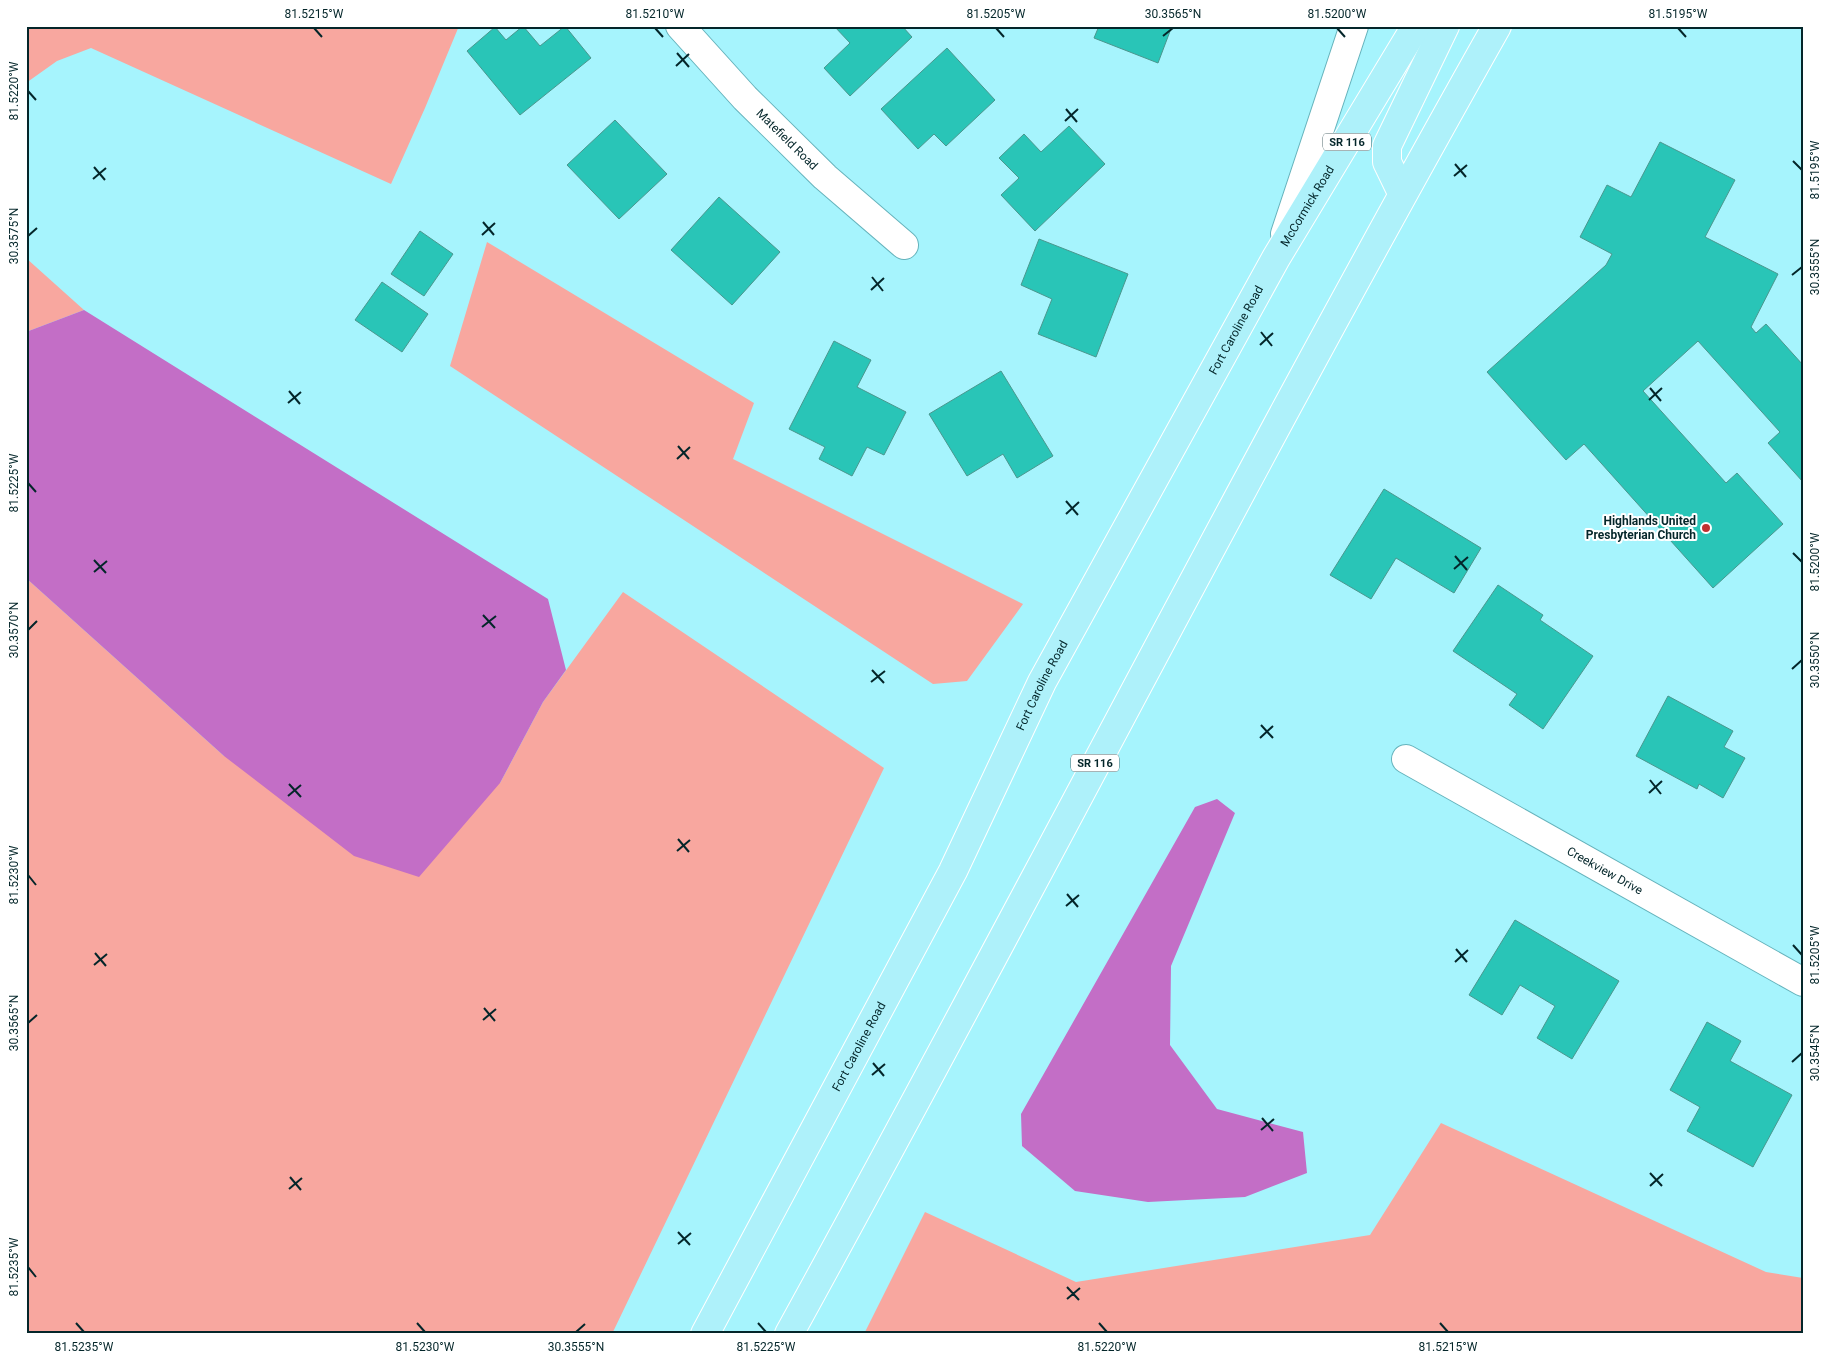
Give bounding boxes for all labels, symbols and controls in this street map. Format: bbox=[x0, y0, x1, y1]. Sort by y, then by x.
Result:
text: 81.5215°W bbox=[285, 7, 344, 21]
text: 81.5210°W bbox=[626, 7, 685, 21]
text: 81.5205°W bbox=[967, 7, 1026, 21]
text: 30.3565°N bbox=[1145, 7, 1201, 21]
text: 81.5200°W bbox=[1308, 7, 1367, 21]
text: 81.5195°W bbox=[1649, 7, 1708, 21]
text: 81.5220°W bbox=[7, 61, 21, 120]
street label: Matefield Road bbox=[753, 106, 821, 173]
road number: SR 116 bbox=[1323, 134, 1371, 150]
text: 81.5195°W bbox=[1808, 140, 1822, 199]
street label: McCormick Road bbox=[1278, 163, 1337, 249]
text: 30.3575°N bbox=[7, 208, 21, 264]
text: 30.3555°N bbox=[1808, 239, 1822, 295]
street label: Fort Caroline Road bbox=[1206, 283, 1266, 377]
text: 81.5225°W bbox=[7, 453, 21, 512]
place label: Highlands United Presbyterian Church bbox=[1586, 514, 1696, 542]
marker: Highlands United Presbyterian Church bbox=[1700, 522, 1712, 534]
text: 81.5200°W bbox=[1808, 532, 1822, 591]
text: 30.3570°N bbox=[7, 602, 21, 658]
text: 30.3550°N bbox=[1808, 632, 1822, 688]
street label: Fort Caroline Road bbox=[1013, 638, 1071, 733]
road number: SR 116 bbox=[1071, 754, 1119, 771]
street label: Creekview Drive bbox=[1564, 844, 1645, 898]
text: 81.5230°W bbox=[7, 845, 21, 904]
text: 81.5205°W bbox=[1808, 925, 1822, 984]
text: 30.3565°N bbox=[7, 995, 21, 1051]
street label: Fort Caroline Road bbox=[829, 1000, 889, 1094]
text: 30.3545°N bbox=[1808, 1025, 1822, 1081]
text: 81.5235°W bbox=[7, 1237, 21, 1296]
text: 81.5235°W bbox=[55, 1340, 114, 1354]
text: 81.5230°W bbox=[396, 1340, 455, 1354]
text: 30.3555°N bbox=[548, 1340, 604, 1354]
text: 81.5225°W bbox=[737, 1340, 796, 1354]
text: 81.5220°W bbox=[1078, 1340, 1137, 1354]
text: 81.5215°W bbox=[1419, 1340, 1478, 1354]

